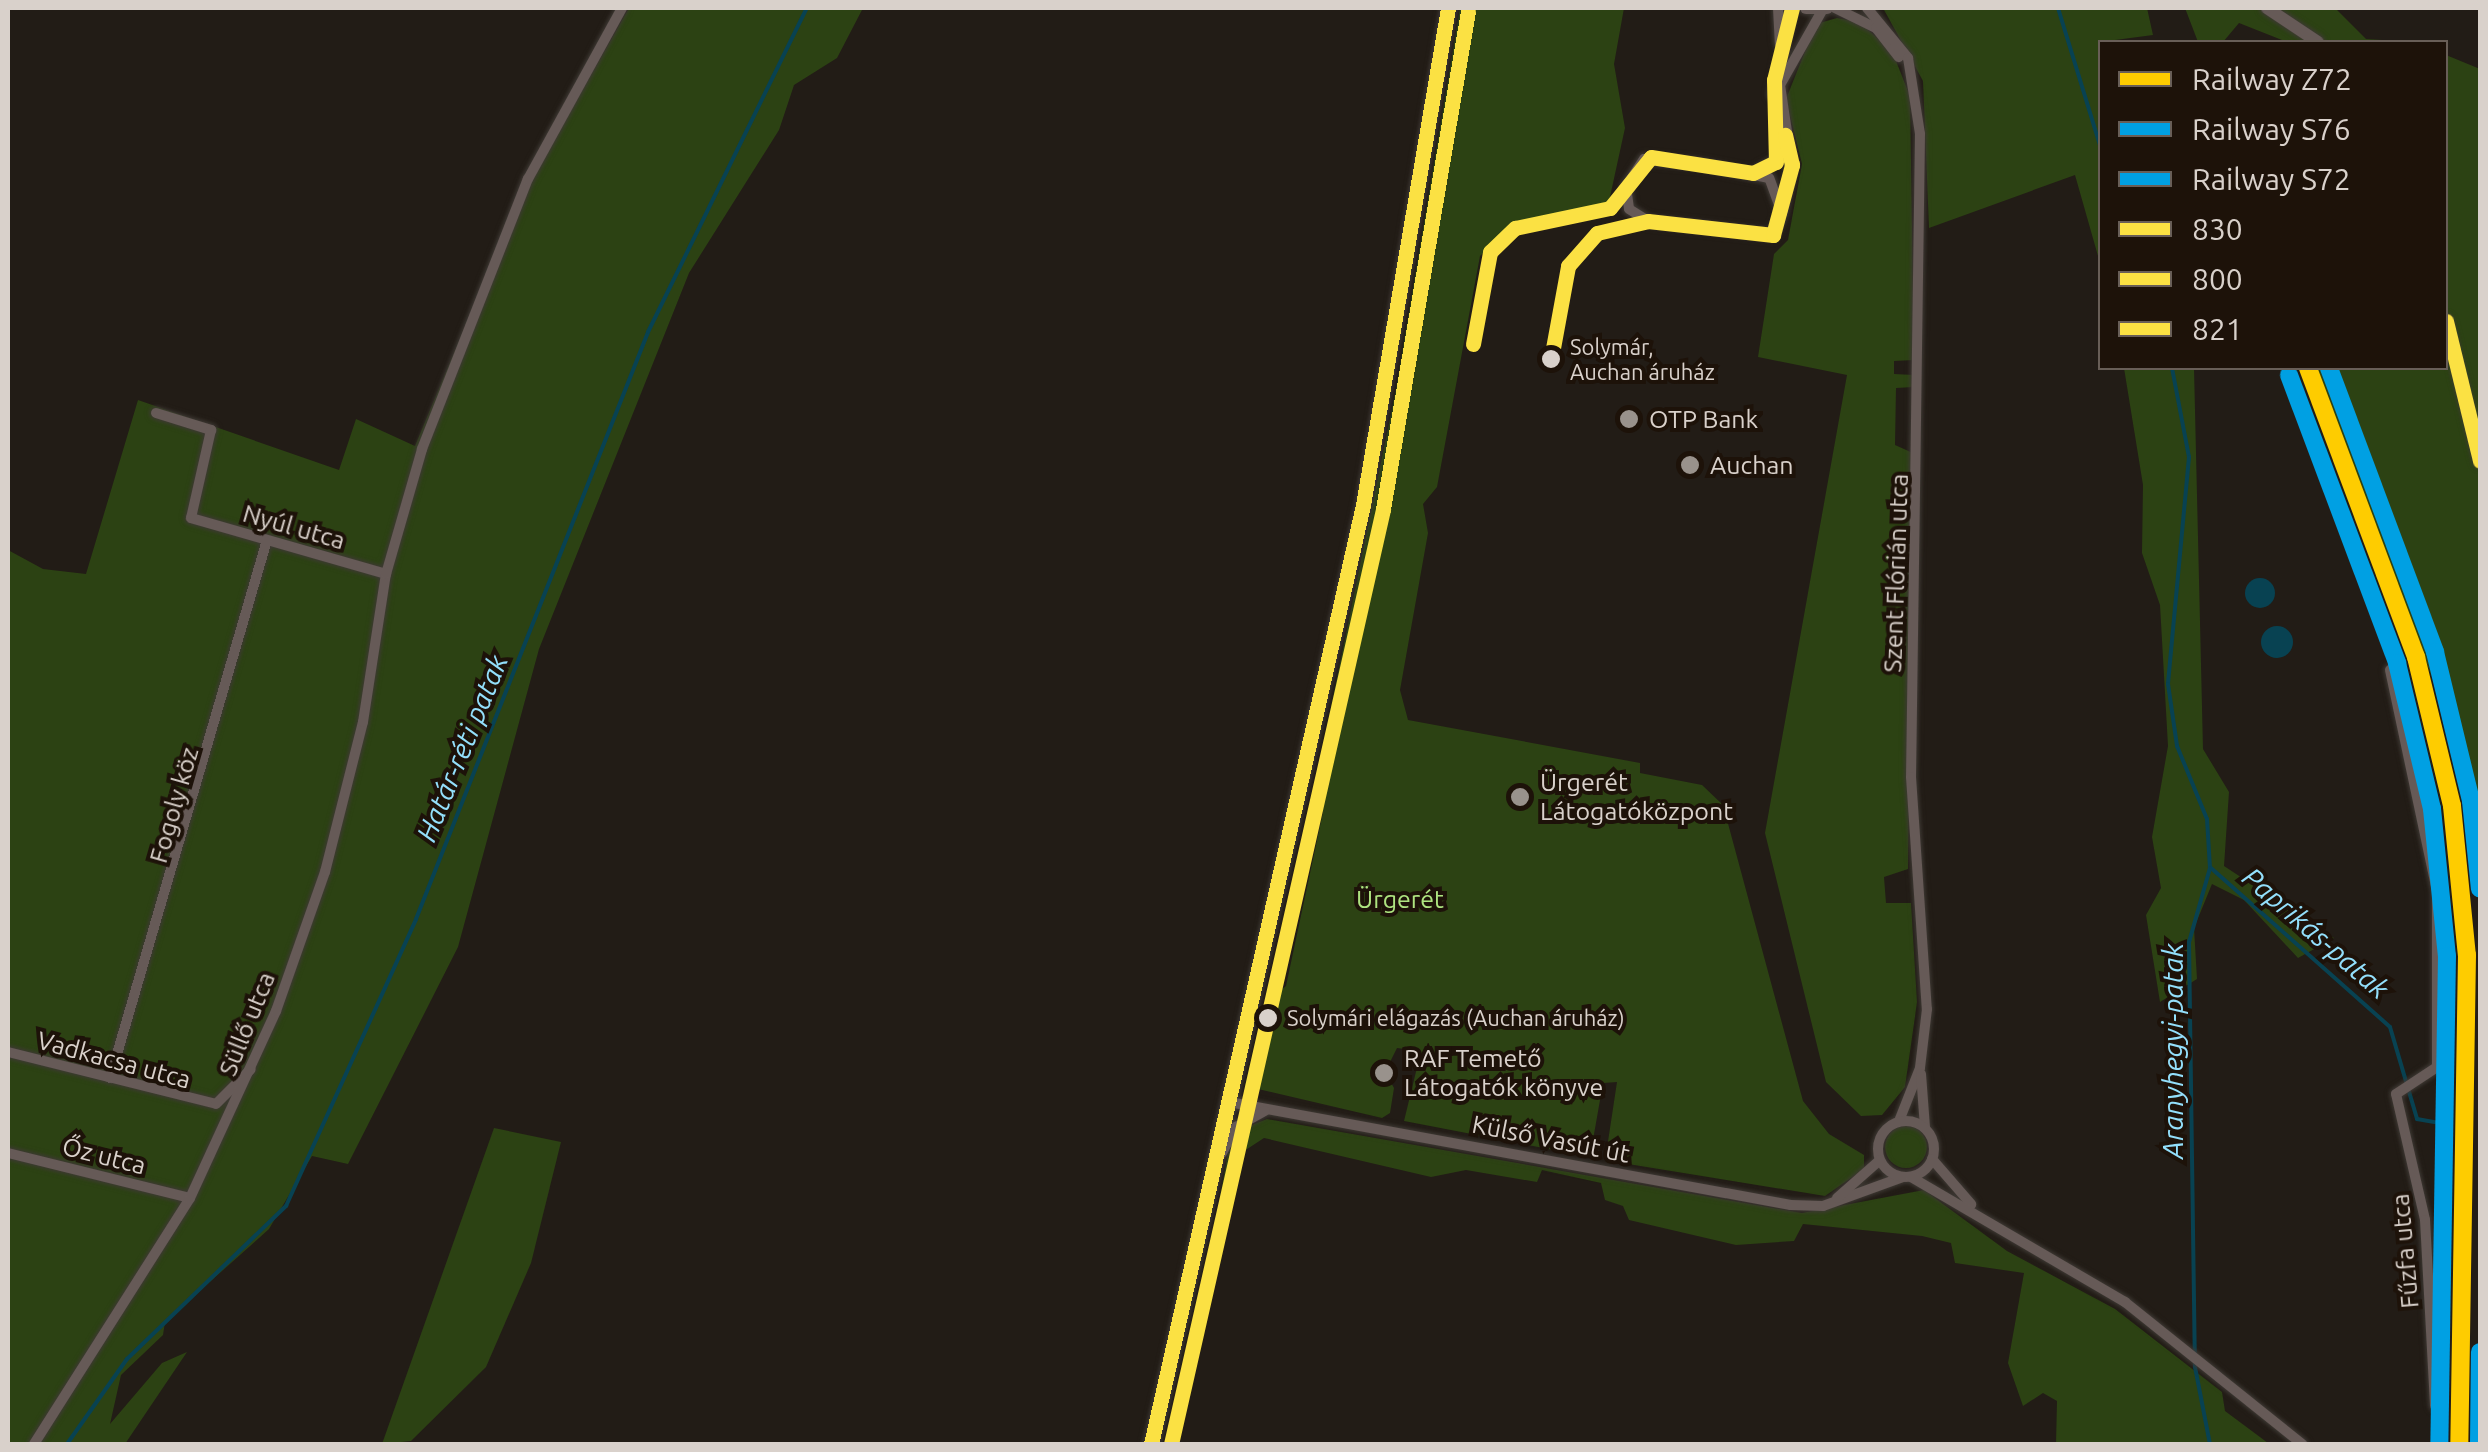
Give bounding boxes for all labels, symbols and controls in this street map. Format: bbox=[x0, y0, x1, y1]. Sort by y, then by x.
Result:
legend bbox=[2098, 40, 2448, 370]
text: Railway Z72 bbox=[2192, 62, 2352, 96]
text: Railway S76 bbox=[2192, 112, 2351, 146]
text: Railway S72 bbox=[2192, 162, 2351, 196]
text: 830 bbox=[2192, 212, 2243, 246]
text: 800 bbox=[2192, 262, 2243, 296]
text: 821 bbox=[2192, 312, 2243, 346]
place label: Solymár, Auchan áruház bbox=[1570, 333, 1715, 384]
marker: Solymár, Auchan áruház bbox=[1541, 349, 1561, 369]
place label: OTP Bank bbox=[1649, 404, 1758, 434]
marker: OTP Bank bbox=[1618, 408, 1640, 430]
place label: Auchan bbox=[1710, 450, 1794, 480]
marker: Auchan bbox=[1679, 454, 1701, 476]
street label: Szent Flórián utca bbox=[1878, 473, 1914, 673]
street label: Nyúl utca bbox=[239, 498, 349, 556]
water label: Határ-réti patak bbox=[409, 650, 515, 846]
street label: Fogoly köz bbox=[143, 744, 205, 866]
place label: Ürgerét Látogatóközpont bbox=[1540, 768, 1733, 827]
marker: Ürgerét Látogatóközpont bbox=[1509, 786, 1531, 808]
water label: Paprikás-patak bbox=[2236, 860, 2396, 1006]
park label: Ürgerét bbox=[1356, 884, 1444, 914]
water label: Aranyhegyi-patak bbox=[2156, 943, 2190, 1159]
street label: Süllő utca bbox=[213, 968, 281, 1080]
place label: Solymári elágazás (Auchan áruház) bbox=[1287, 1005, 1625, 1031]
marker: Solymári elágazás (Auchan áruház) bbox=[1258, 1008, 1278, 1028]
street label: Vadkacsa utca bbox=[34, 1025, 194, 1095]
place label: RAF Temető Látogatók könyve bbox=[1404, 1044, 1603, 1103]
marker: RAF Temető Látogatók könyve bbox=[1373, 1062, 1395, 1084]
street label: Külső Vasút út bbox=[1469, 1109, 1633, 1169]
street label: Őz utca bbox=[59, 1131, 149, 1181]
street label: Fűzfa utca bbox=[2385, 1192, 2425, 1310]

